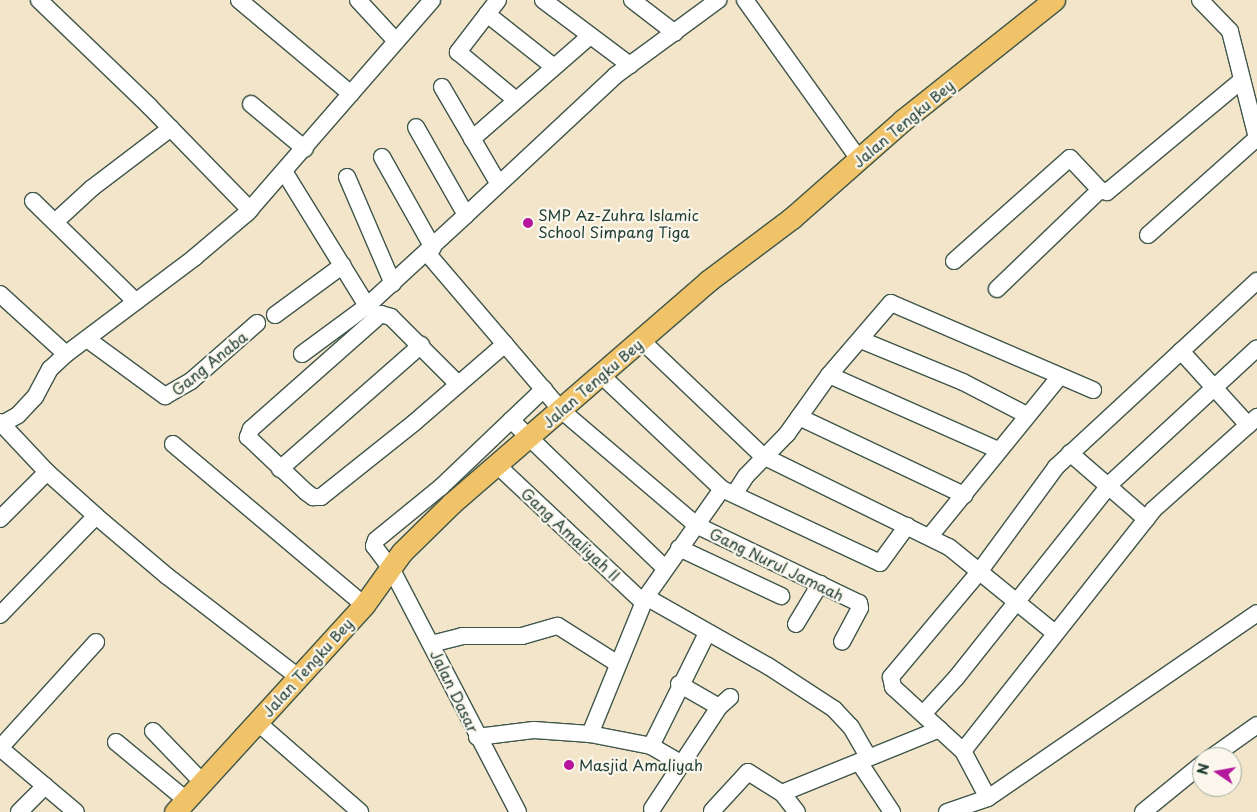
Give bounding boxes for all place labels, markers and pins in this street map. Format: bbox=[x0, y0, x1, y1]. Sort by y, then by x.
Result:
place label: SMP Az-Zuhra Islamic School Simpang Tiga bbox=[538, 205, 699, 240]
marker: SMP Az-Zuhra Islamic School Simpang Tiga bbox=[522, 217, 534, 229]
place label: Masjid Amaliyah bbox=[579, 756, 702, 774]
marker: Masjid Amaliyah bbox=[563, 759, 575, 771]

